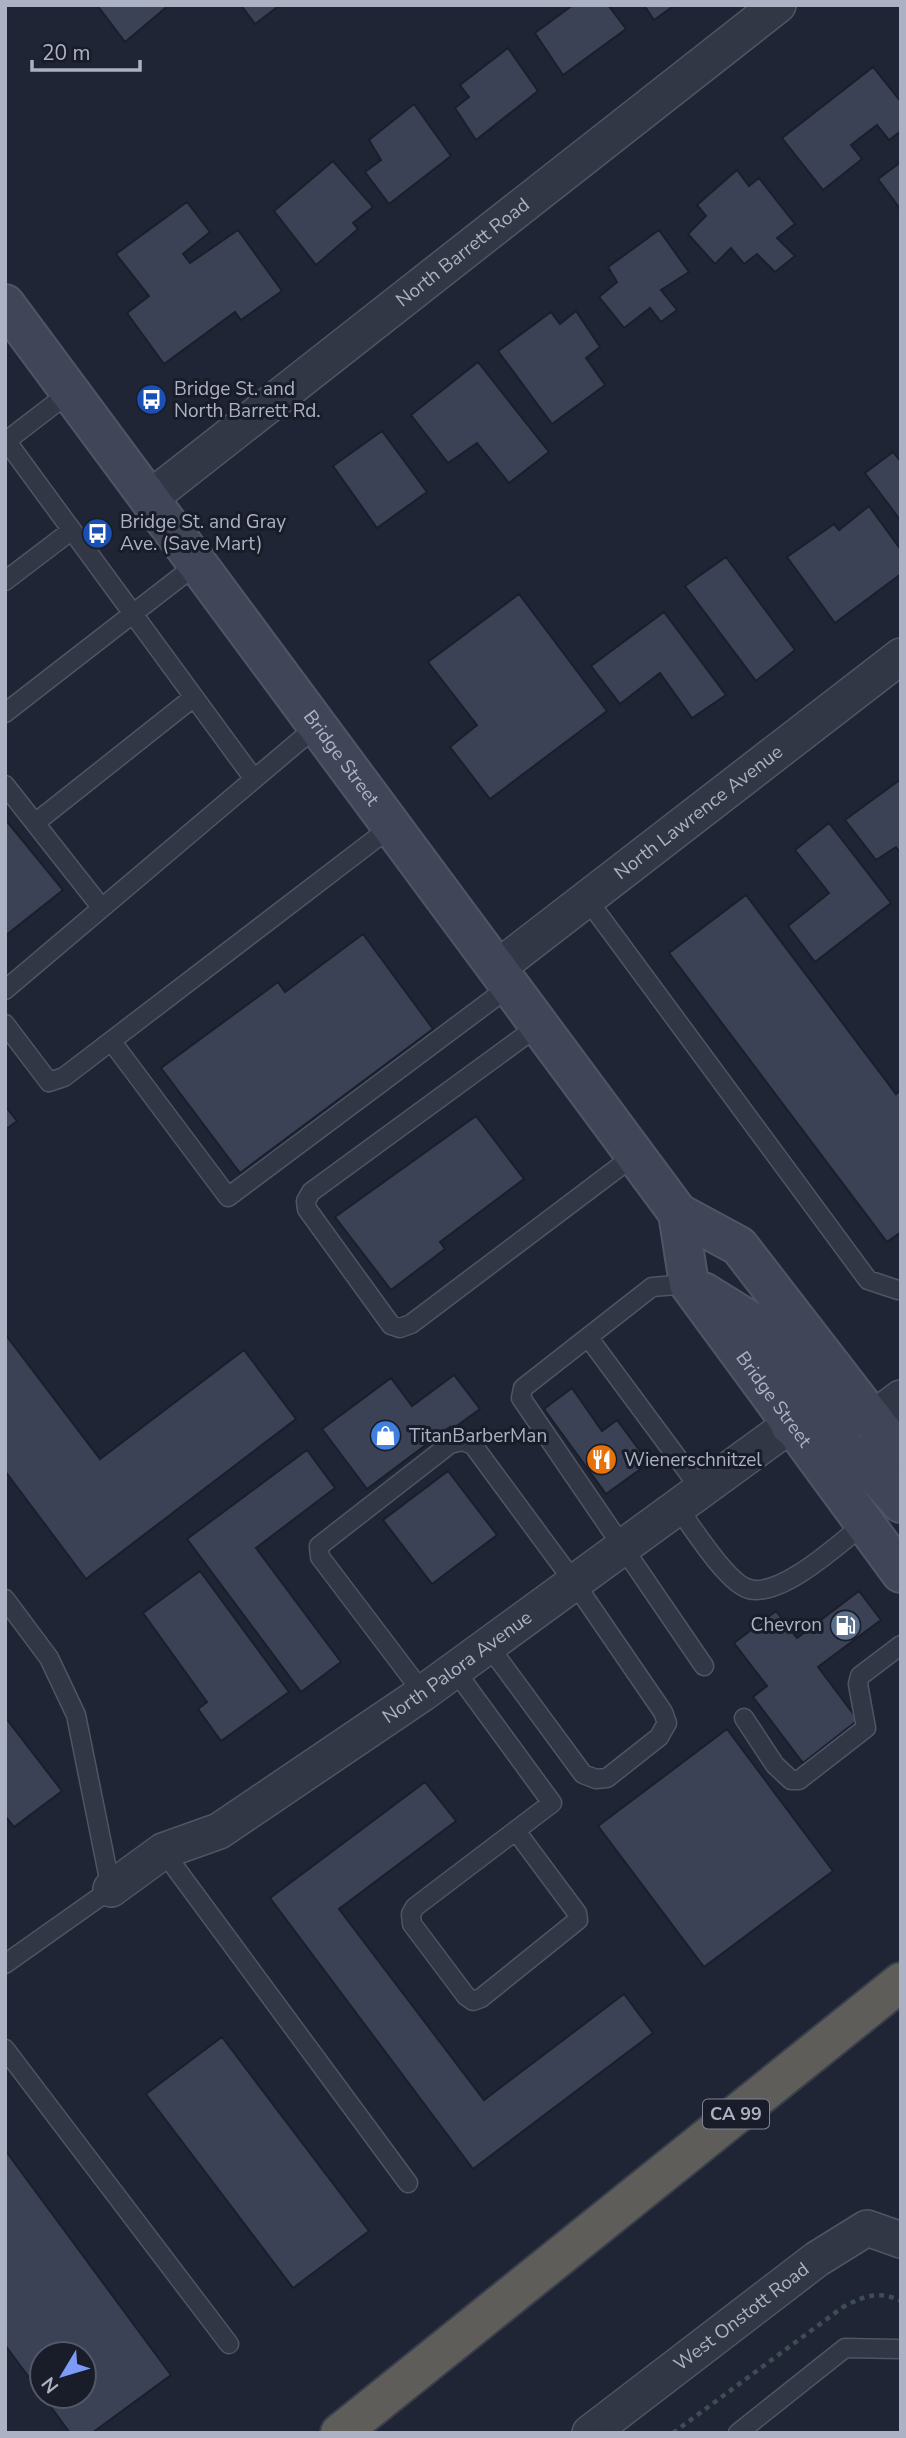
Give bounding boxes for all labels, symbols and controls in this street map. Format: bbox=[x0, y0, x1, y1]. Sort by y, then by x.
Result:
scale bar bbox=[32, 28, 140, 72]
text: 20 m bbox=[42, 39, 91, 67]
street label: North Barrett Road bbox=[391, 192, 535, 313]
place label: Bridge St. and North Barrett Rd. bbox=[174, 376, 321, 424]
bus stop icon: Bridge St. and North Barrett Rd. bbox=[134, 383, 168, 417]
place label: Bridge St. and Gray Ave. (Save Mart) bbox=[120, 509, 286, 557]
bus stop icon: Bridge St. and Gray Ave. (Save Mart) bbox=[80, 516, 114, 550]
street label: Bridge Street bbox=[297, 705, 386, 812]
street label: North Lawrence Avenue bbox=[609, 739, 788, 886]
street label: Bridge Street bbox=[730, 1346, 818, 1453]
shop icon: TitanBarberMan bbox=[369, 1419, 403, 1453]
place label: TitanBarberMan bbox=[409, 1423, 547, 1449]
restaurant icon: Wienerschnitzel bbox=[584, 1443, 618, 1477]
place label: Wienerschnitzel bbox=[624, 1447, 762, 1473]
street label: North Palora Avenue bbox=[377, 1605, 537, 1730]
fuel station icon: Chevron bbox=[828, 1608, 862, 1642]
place label: Chevron bbox=[751, 1612, 822, 1638]
road number: CA 99 bbox=[703, 2100, 769, 2128]
street label: West Onstott Road bbox=[669, 2257, 815, 2377]
north arrow bbox=[28, 2340, 98, 2410]
text: N bbox=[36, 2371, 65, 2398]

